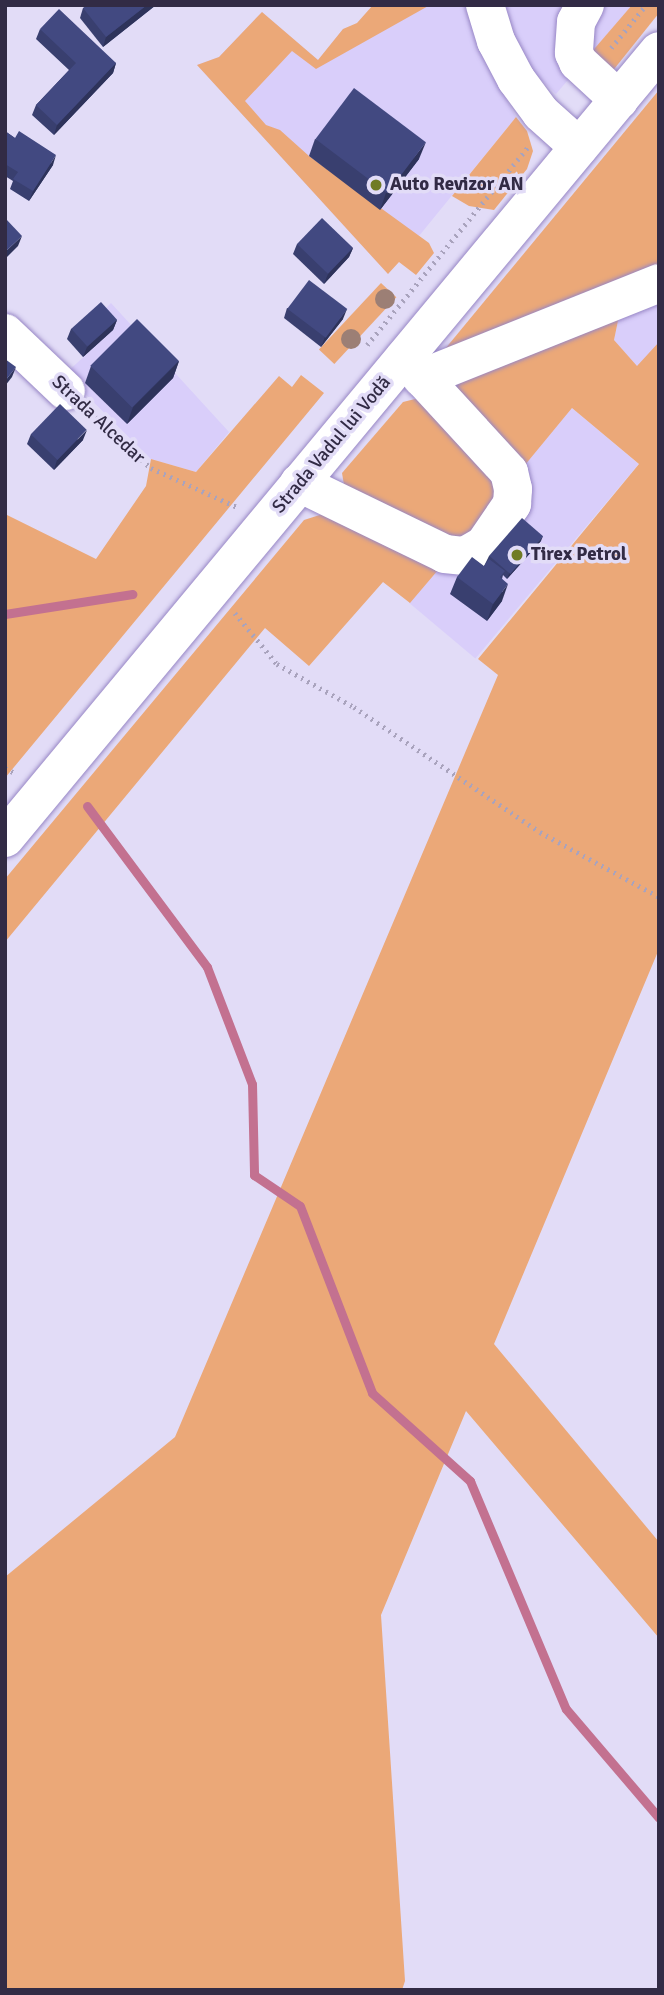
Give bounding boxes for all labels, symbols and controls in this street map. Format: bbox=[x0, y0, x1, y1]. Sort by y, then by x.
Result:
place label: Auto Revizor AN bbox=[390, 174, 524, 196]
marker: Auto Revizor AN bbox=[368, 177, 384, 193]
street label: Strada Alcedar bbox=[47, 371, 149, 469]
street label: Strada Vadul lui Vodă bbox=[268, 372, 396, 518]
place label: Tirex Petrol bbox=[531, 544, 627, 566]
marker: Tirex Petrol bbox=[509, 547, 525, 563]

